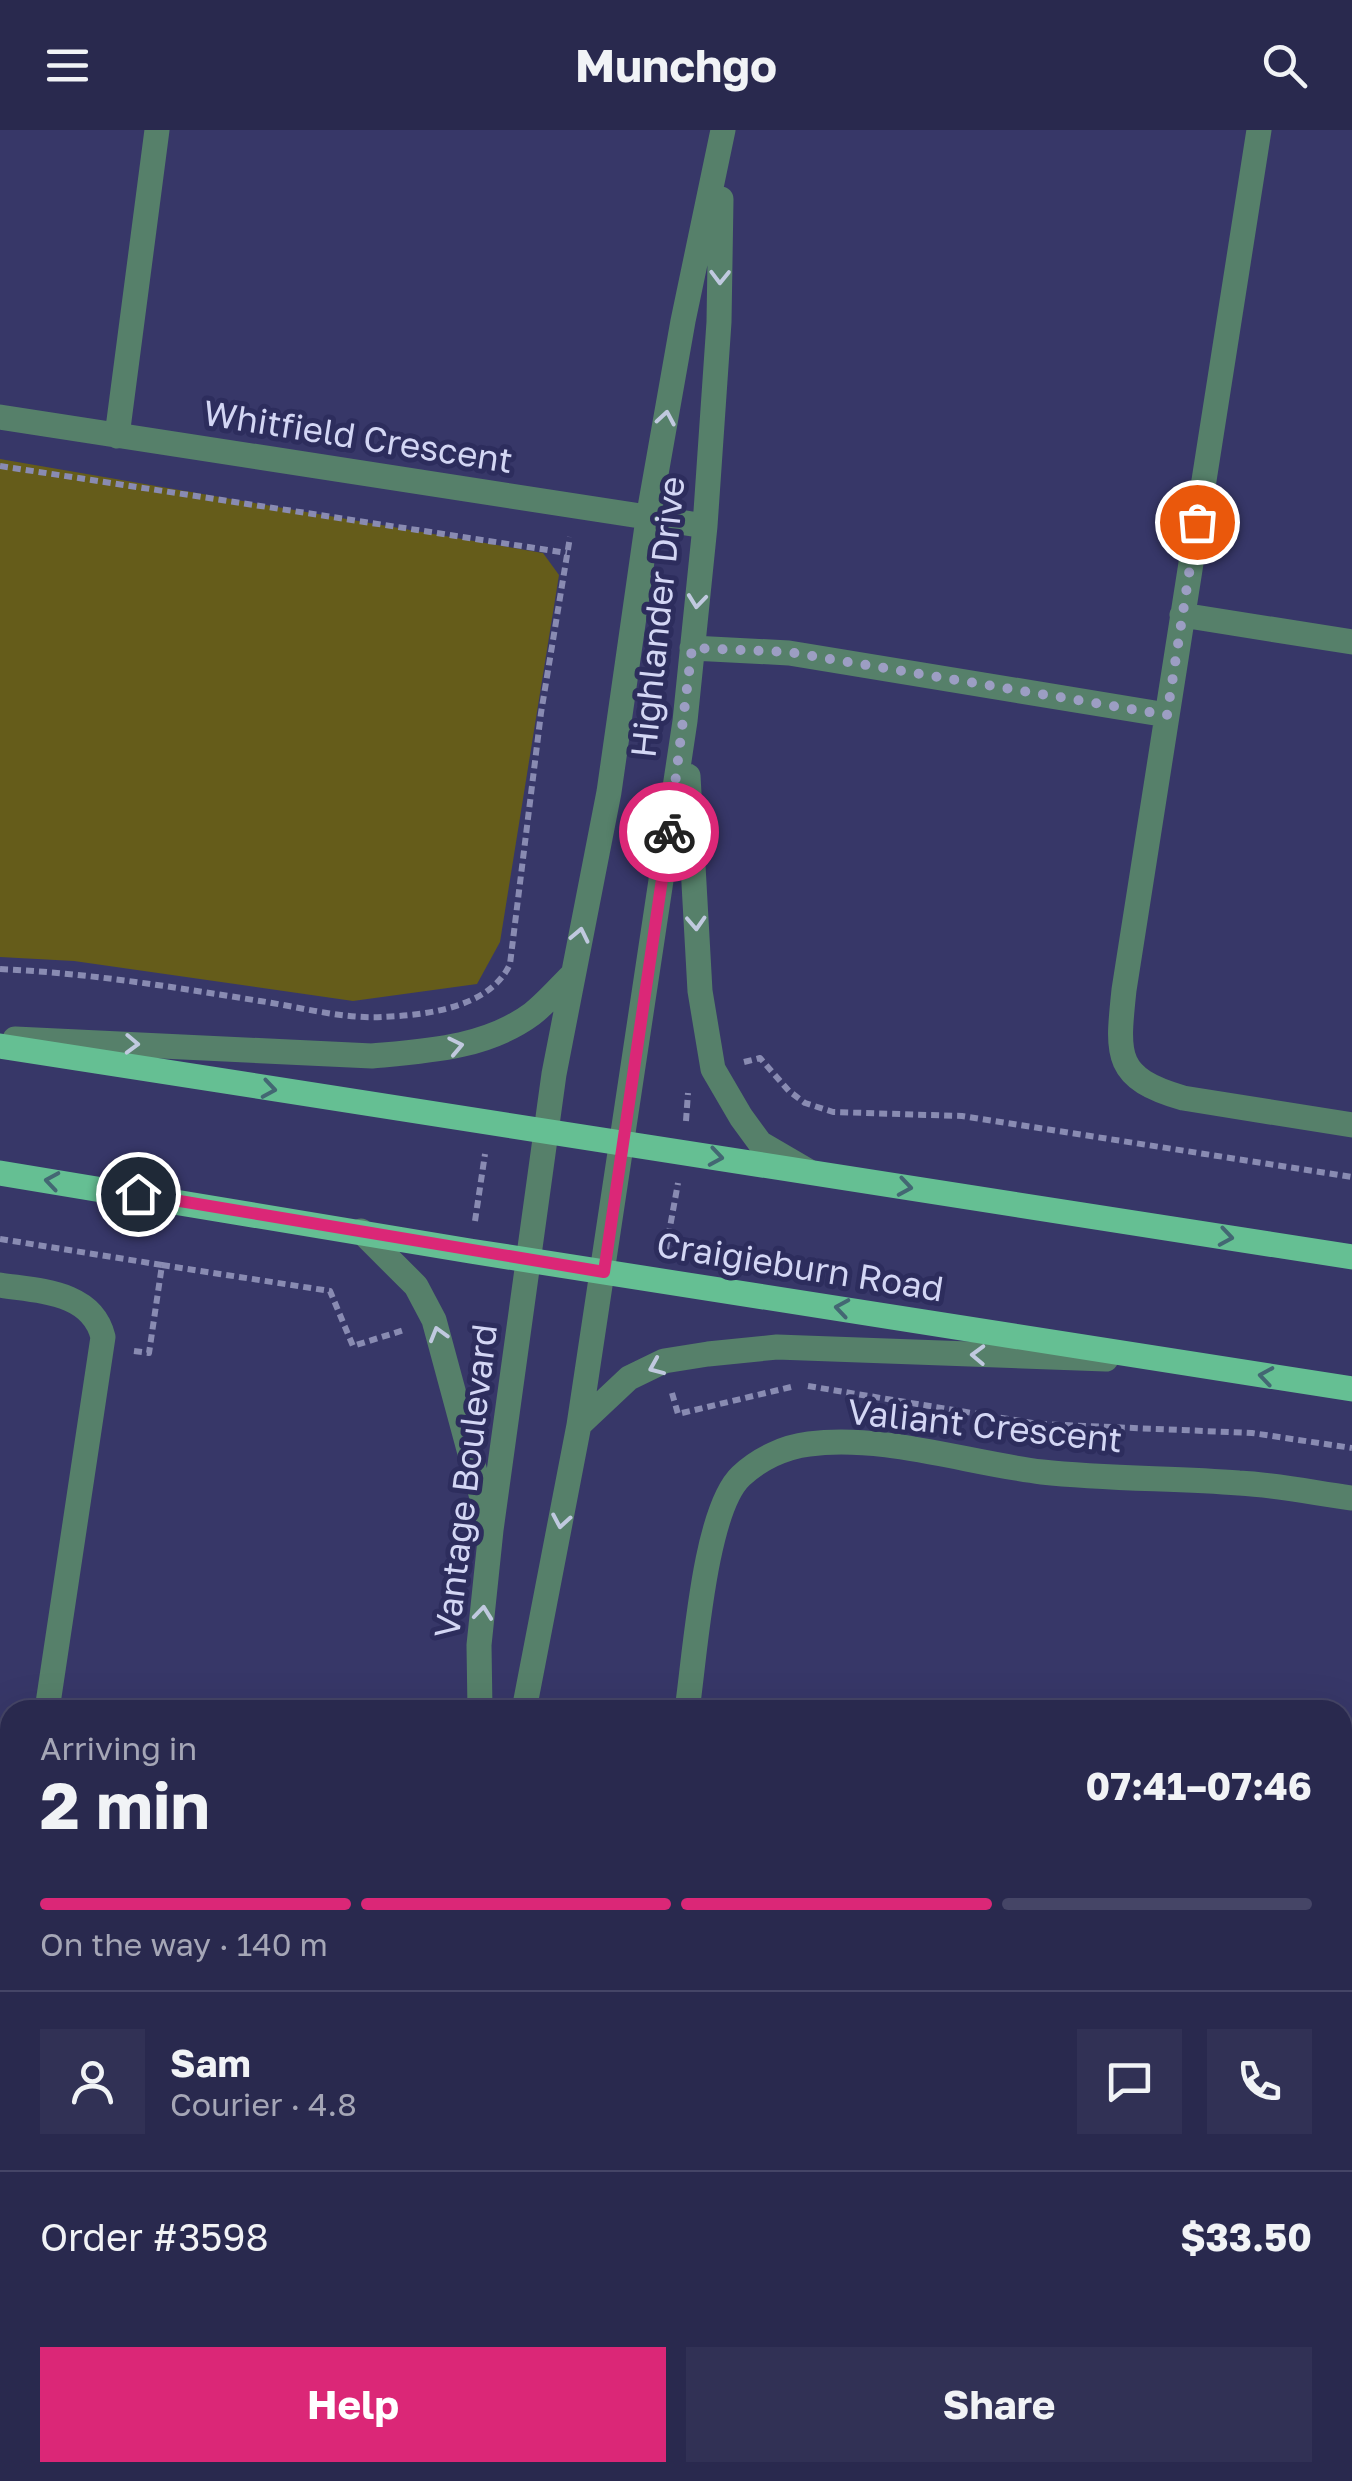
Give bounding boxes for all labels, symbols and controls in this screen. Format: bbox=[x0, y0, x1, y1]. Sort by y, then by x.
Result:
icon: menu bbox=[40, 38, 95, 93]
text: Munchgo bbox=[575, 38, 777, 92]
icon: search bbox=[1257, 38, 1312, 93]
one-way arrow bbox=[709, 270, 731, 285]
street label: Whitfield Crescent bbox=[200, 391, 516, 481]
one-way arrow bbox=[655, 410, 676, 426]
street label: Highlander Drive bbox=[621, 474, 693, 760]
pin bbox=[1155, 480, 1240, 565]
icon: bag bbox=[1170, 495, 1225, 550]
one-way arrow bbox=[687, 593, 708, 609]
courier bbox=[619, 782, 719, 882]
icon: bike bbox=[642, 805, 697, 860]
one-way arrow bbox=[685, 916, 706, 932]
one-way arrow bbox=[568, 927, 589, 944]
one-way arrow bbox=[125, 1034, 141, 1055]
one-way arrow bbox=[447, 1036, 464, 1057]
one-way arrow bbox=[261, 1078, 277, 1099]
one-way arrow bbox=[708, 1146, 724, 1167]
pin bbox=[96, 1152, 181, 1237]
icon: home bbox=[111, 1167, 166, 1222]
one-way arrow bbox=[43, 1171, 60, 1192]
one-way arrow bbox=[896, 1175, 913, 1196]
street label: Craigieburn Road bbox=[654, 1223, 947, 1309]
one-way arrow bbox=[1217, 1226, 1234, 1247]
one-way arrow bbox=[834, 1299, 851, 1320]
street label: Vantage Boulevard bbox=[425, 1322, 505, 1640]
one-way arrow bbox=[428, 1326, 449, 1344]
one-way arrow bbox=[970, 1344, 986, 1365]
one-way arrow bbox=[648, 1355, 666, 1375]
one-way arrow bbox=[1258, 1366, 1275, 1387]
street label: Valiant Crescent bbox=[846, 1390, 1124, 1460]
one-way arrow bbox=[551, 1513, 572, 1529]
one-way arrow bbox=[471, 1604, 493, 1620]
text: Arriving in bbox=[40, 1729, 197, 1767]
text: 07:41–07:46 bbox=[1086, 1763, 1312, 1808]
text: 2 min bbox=[40, 1765, 210, 1843]
text: On the way · 140 m bbox=[40, 1925, 328, 1963]
button: person bbox=[40, 2029, 145, 2134]
button: chat bbox=[1077, 2029, 1182, 2134]
button: phone bbox=[1207, 2029, 1312, 2134]
text: Sam bbox=[170, 2040, 251, 2085]
text: Courier · 4.8 bbox=[170, 2085, 357, 2123]
text: Order #3598 bbox=[40, 2214, 269, 2259]
text: $33.50 bbox=[1180, 2214, 1312, 2259]
button: Help bbox=[40, 2347, 666, 2462]
button: Share bbox=[686, 2347, 1312, 2462]

